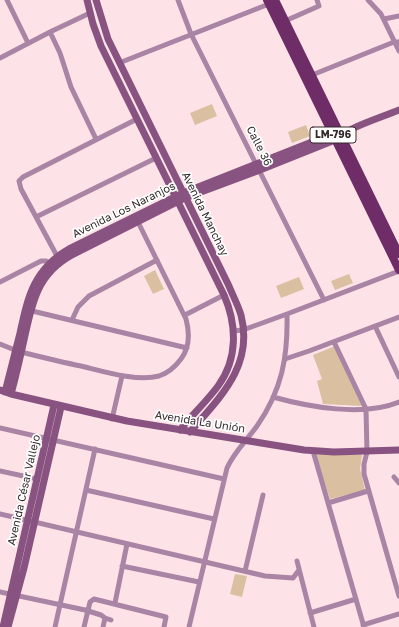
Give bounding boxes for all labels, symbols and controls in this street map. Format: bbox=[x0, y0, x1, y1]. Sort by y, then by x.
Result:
street label: Calle 36 bbox=[243, 124, 275, 168]
road number: LM-796 bbox=[310, 127, 356, 143]
street label: Avenida Manchay bbox=[179, 170, 231, 258]
street label: Avenida Los Naranjos bbox=[70, 179, 178, 241]
street label: Avenida La Unión bbox=[154, 408, 246, 436]
street label: Avenida César Vallejo bbox=[5, 433, 43, 547]

